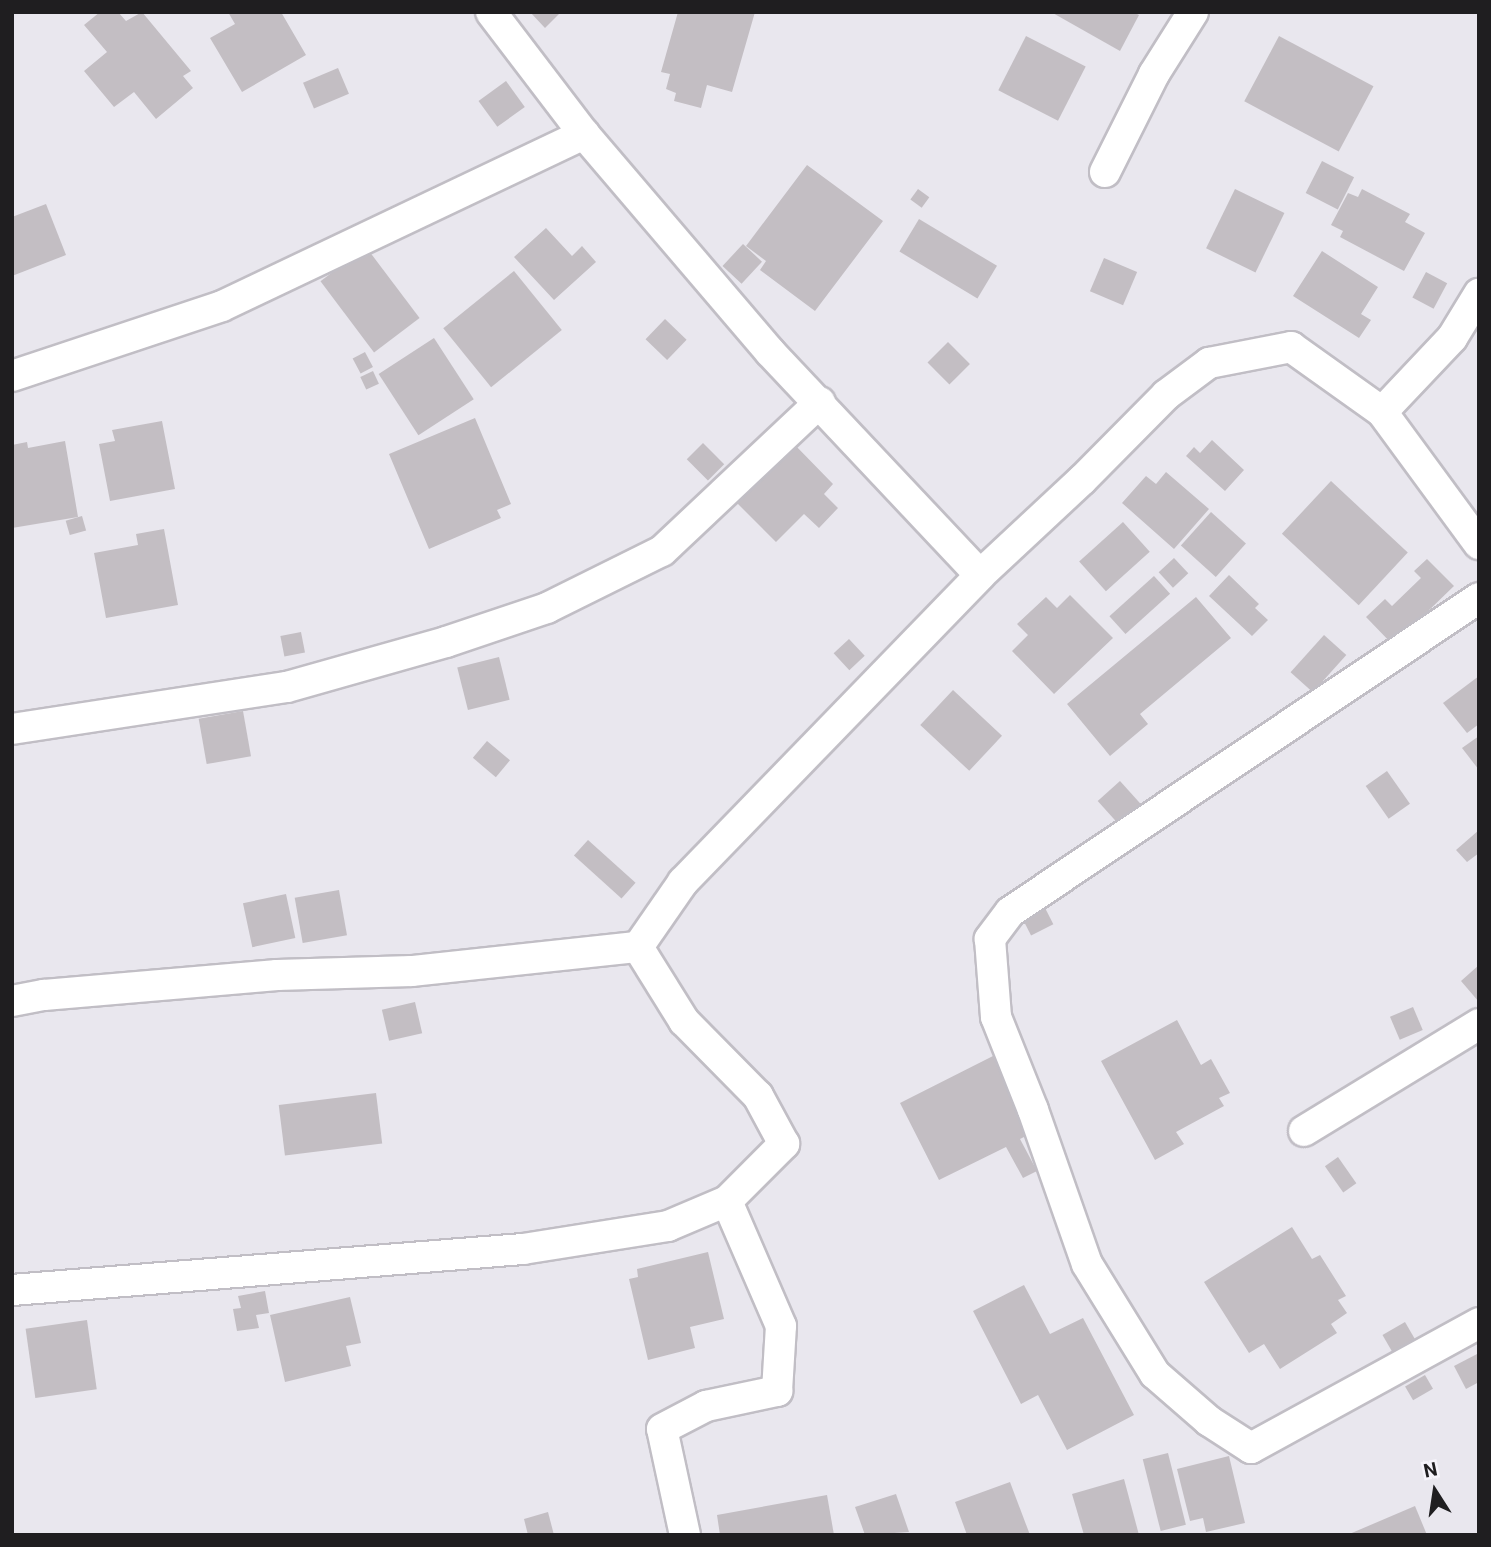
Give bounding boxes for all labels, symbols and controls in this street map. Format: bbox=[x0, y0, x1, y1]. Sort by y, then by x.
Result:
north arrow bbox=[1400, 1456, 1470, 1526]
text: N bbox=[1422, 1457, 1439, 1483]

